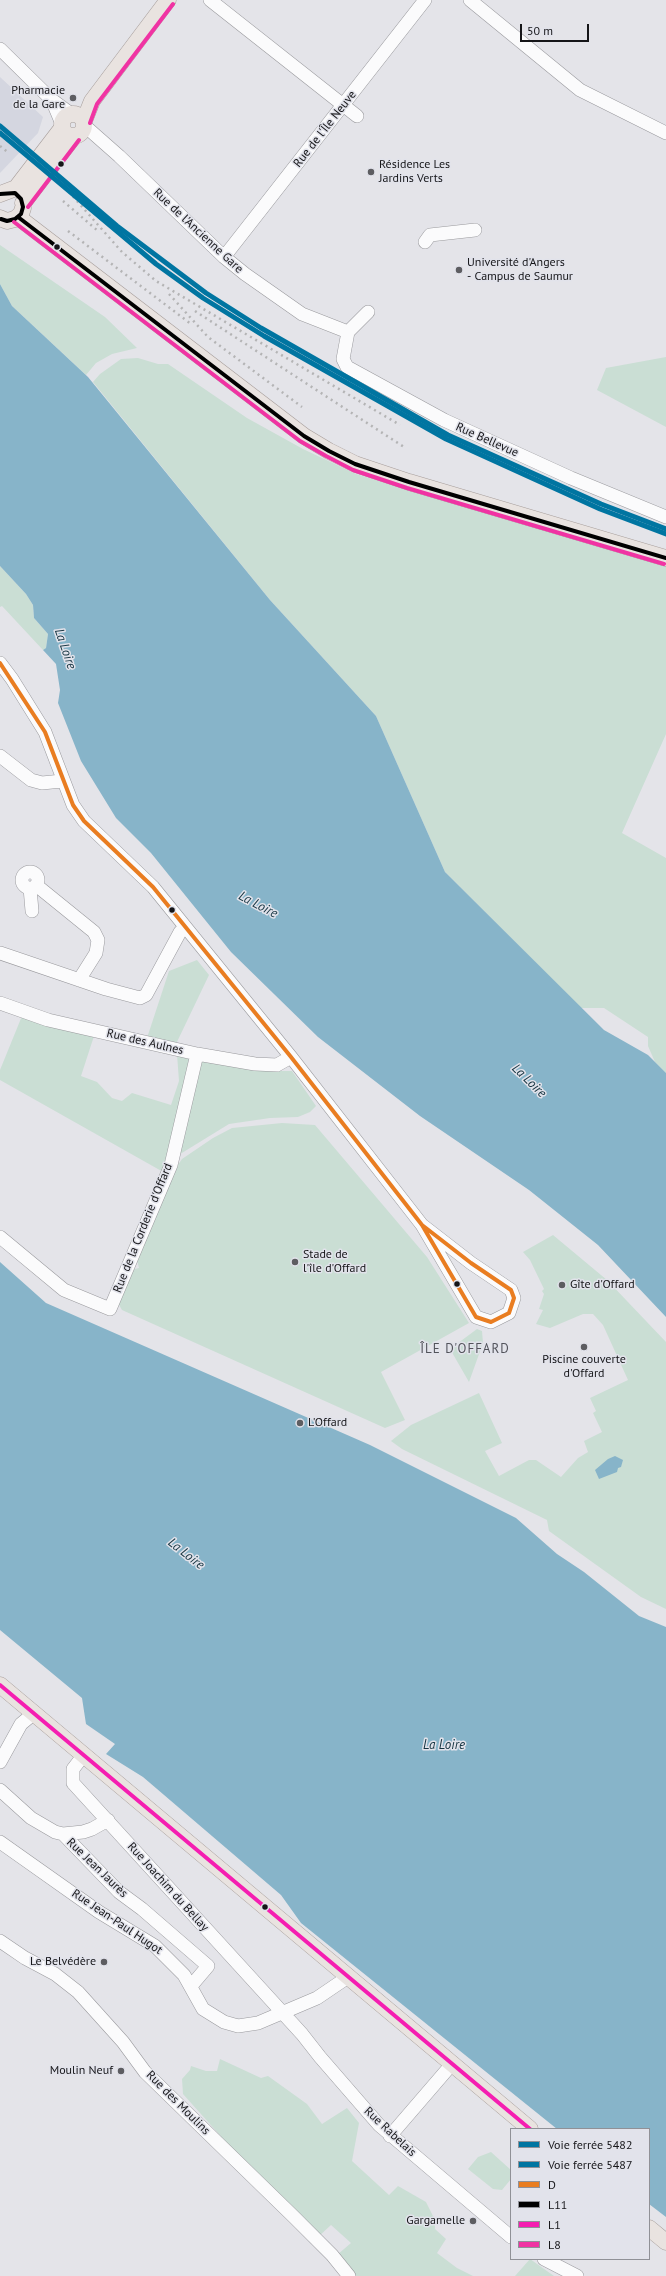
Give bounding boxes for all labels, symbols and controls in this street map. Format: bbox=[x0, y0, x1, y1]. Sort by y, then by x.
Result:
scale bar bbox=[522, 16, 591, 42]
text: 50 m bbox=[527, 23, 553, 38]
place label: Pharmacie de la Gare bbox=[11, 84, 65, 112]
street label: Rue de l'Île Neuve bbox=[291, 88, 359, 170]
marker: Pharmacie de la Gare bbox=[68, 93, 78, 103]
place label: Résidence Les Jardins Verts bbox=[379, 158, 450, 186]
unlabelled marker bbox=[56, 159, 66, 169]
marker: Résidence Les Jardins Verts bbox=[366, 167, 376, 177]
street label: Rue de l'Ancienne Gare bbox=[150, 186, 246, 276]
unlabelled marker bbox=[52, 242, 62, 252]
place label: Université d'Angers - Campus de Saumur bbox=[467, 256, 573, 284]
marker: Université d'Angers - Campus de Saumur bbox=[454, 265, 464, 275]
street label: Rue Bellevue bbox=[453, 420, 521, 460]
water label: La Loire bbox=[51, 627, 79, 671]
water label: La Loire bbox=[236, 888, 280, 922]
unlabelled marker bbox=[167, 905, 177, 915]
street label: Rue des Aulnes bbox=[105, 1026, 185, 1058]
water label: La Loire bbox=[509, 1061, 549, 1101]
street label: Rue de la Corderie d'Offard bbox=[110, 1161, 176, 1295]
place label: Stade de l'île d'Offard bbox=[303, 1248, 366, 1276]
marker: Stade de l'île d'Offard bbox=[290, 1257, 300, 1267]
place label: Gîte d'Offard bbox=[570, 1278, 635, 1292]
unlabelled marker bbox=[452, 1279, 462, 1289]
marker: Gîte d'Offard bbox=[557, 1280, 567, 1290]
district label: ÎLE D'OFFARD bbox=[420, 1341, 510, 1357]
marker: Piscine couverte d'Offard bbox=[579, 1342, 589, 1352]
place label: Piscine couverte d'Offard bbox=[542, 1353, 626, 1381]
place label: L'Offard bbox=[308, 1416, 347, 1430]
marker: L'Offard bbox=[295, 1418, 305, 1428]
water label: La Loire bbox=[165, 1535, 207, 1573]
water label: La Loire bbox=[423, 1737, 465, 1753]
street label: Rue Jean Jaurès bbox=[63, 1835, 131, 1901]
street label: Rue Joachim du Bellay bbox=[124, 1840, 212, 1934]
street label: Rue Jean-Paul Hugot bbox=[69, 1886, 165, 1958]
unlabelled marker bbox=[260, 1902, 270, 1912]
place label: Le Belvédère bbox=[30, 1955, 96, 1969]
marker: Le Belvédère bbox=[99, 1957, 109, 1967]
place label: Moulin Neuf bbox=[50, 2064, 113, 2078]
marker: Moulin Neuf bbox=[116, 2066, 126, 2076]
street label: Rue des Moulins bbox=[143, 2068, 213, 2138]
street label: Rue Rabelais bbox=[361, 2104, 419, 2160]
legend bbox=[510, 2128, 650, 2260]
text: Voie ferrée 5482 bbox=[548, 2137, 632, 2152]
text: Voie ferrée 5487 bbox=[548, 2157, 632, 2172]
text: D bbox=[548, 2177, 556, 2192]
text: L11 bbox=[548, 2197, 567, 2212]
place label: Gargamelle bbox=[406, 2214, 465, 2228]
marker: Gargamelle bbox=[468, 2216, 478, 2226]
text: L1 bbox=[548, 2217, 561, 2232]
text: L8 bbox=[548, 2237, 561, 2252]

